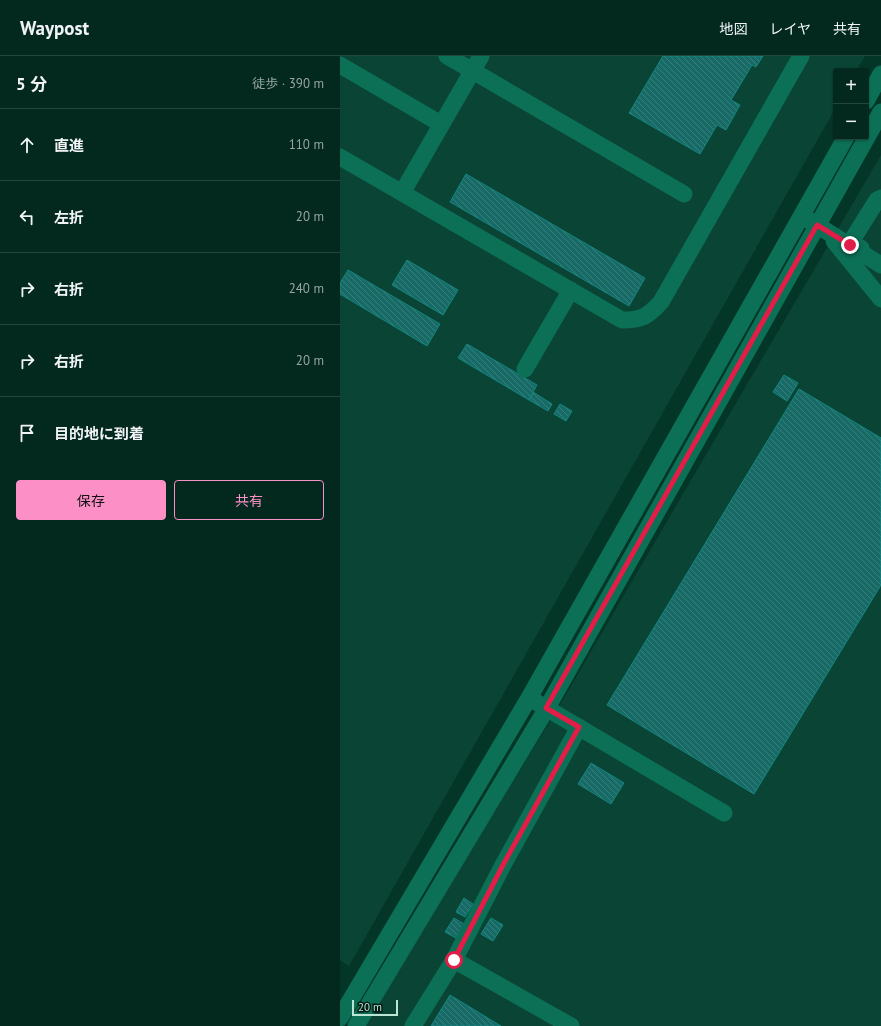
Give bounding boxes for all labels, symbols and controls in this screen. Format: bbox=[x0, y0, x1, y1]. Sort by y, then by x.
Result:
text: Waypost bbox=[20, 16, 89, 40]
text: 地図 bbox=[719, 20, 747, 38]
text: レイヤ bbox=[769, 20, 811, 38]
text: 共有 bbox=[833, 20, 861, 38]
map controls bbox=[833, 68, 869, 140]
button: + bbox=[833, 68, 869, 104]
text: 5 分 bbox=[16, 73, 47, 95]
text: 徒歩 · 390 m bbox=[252, 75, 324, 92]
button: − bbox=[833, 104, 869, 140]
icon: ahead bbox=[16, 134, 38, 156]
text: 直進 bbox=[54, 136, 84, 155]
text: 110 m bbox=[289, 136, 324, 153]
icon: left bbox=[16, 206, 38, 228]
text: 左折 bbox=[54, 208, 84, 227]
text: 20 m bbox=[296, 208, 324, 225]
route end bbox=[841, 236, 859, 254]
icon: right bbox=[16, 278, 38, 300]
text: 右折 bbox=[54, 280, 84, 299]
text: 240 m bbox=[289, 280, 324, 297]
icon: right bbox=[16, 350, 38, 372]
text: 右折 bbox=[54, 352, 84, 371]
text: 20 m bbox=[296, 352, 324, 369]
icon: arrive bbox=[16, 422, 38, 444]
text: 目的地に到着 bbox=[54, 424, 144, 443]
button: 保存 bbox=[16, 480, 166, 520]
button: 共有 bbox=[174, 480, 324, 520]
route start bbox=[445, 951, 463, 969]
scale bar bbox=[352, 998, 398, 1017]
text: 20 m bbox=[358, 1000, 382, 1014]

